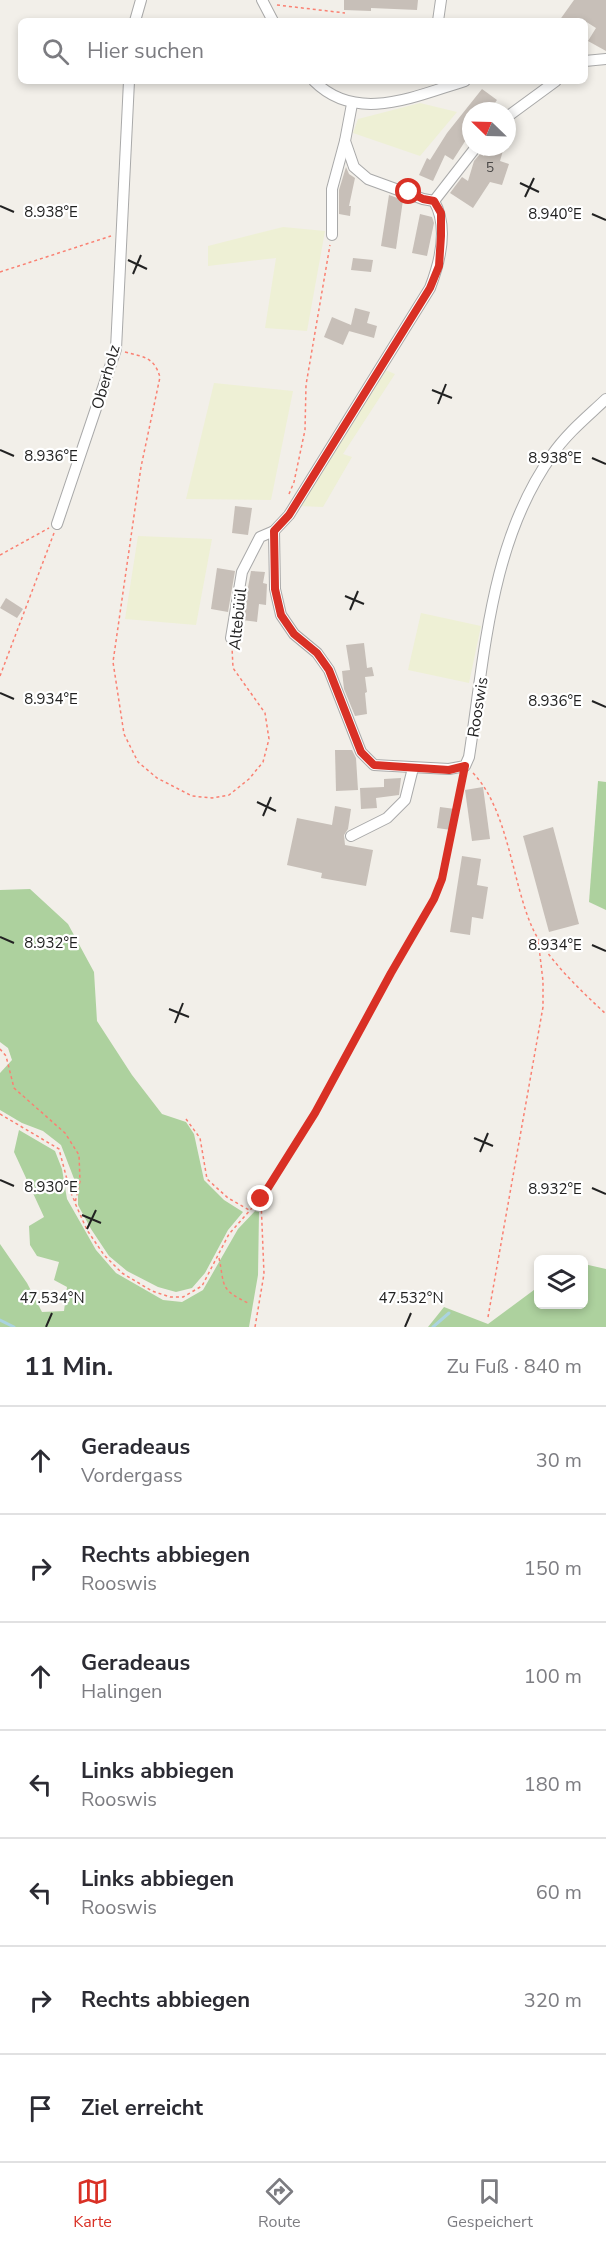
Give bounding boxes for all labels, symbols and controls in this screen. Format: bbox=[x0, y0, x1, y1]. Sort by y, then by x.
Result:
search box bbox=[18, 18, 588, 84]
icon: search bbox=[39, 35, 72, 68]
text: Hier suchen bbox=[87, 36, 204, 66]
north arrow bbox=[462, 102, 516, 156]
house number: 5 bbox=[486, 158, 494, 177]
route start bbox=[395, 178, 421, 204]
text: 8.938°E bbox=[24, 202, 78, 222]
text: 8.940°E bbox=[528, 204, 582, 224]
street label: Oberholz bbox=[86, 343, 126, 412]
text: 8.936°E bbox=[24, 446, 78, 466]
text: 8.938°E bbox=[528, 448, 582, 468]
street label: Altebüül bbox=[224, 587, 252, 651]
street label: Rooswis bbox=[462, 675, 494, 739]
text: 8.934°E bbox=[24, 689, 78, 709]
text: 8.936°E bbox=[528, 691, 582, 711]
text: 8.932°E bbox=[24, 933, 78, 953]
text: 8.934°E bbox=[528, 935, 582, 955]
text: 8.930°E bbox=[24, 1177, 78, 1197]
text: 8.932°E bbox=[528, 1179, 582, 1199]
route end bbox=[247, 1185, 273, 1211]
map controls bbox=[534, 1255, 588, 1309]
button: layers bbox=[534, 1255, 588, 1309]
text: 47.534°N bbox=[19, 1288, 85, 1308]
text: 47.532°N bbox=[378, 1288, 444, 1308]
text: 11 Min. bbox=[24, 1349, 113, 1384]
text: Zu Fuß · 840 m bbox=[447, 1353, 582, 1380]
text: Geradeaus bbox=[81, 1432, 190, 1462]
icon: ahead bbox=[24, 1444, 57, 1477]
text: 30 m bbox=[536, 1447, 582, 1474]
text: Vordergass bbox=[81, 1462, 183, 1489]
text: Rechts abbiegen bbox=[81, 1540, 250, 1570]
icon: right bbox=[24, 1552, 57, 1585]
text: 150 m bbox=[524, 1555, 582, 1582]
text: Rooswis bbox=[81, 1570, 157, 1597]
text: Geradeaus bbox=[81, 1648, 190, 1678]
icon: ahead bbox=[24, 1660, 57, 1693]
text: 100 m bbox=[524, 1663, 582, 1690]
text: Halingen bbox=[81, 1678, 162, 1705]
text: Links abbiegen bbox=[81, 1756, 234, 1786]
icon: left bbox=[24, 1768, 57, 1801]
text: 180 m bbox=[524, 1771, 582, 1798]
text: Rooswis bbox=[81, 1786, 157, 1813]
text: Links abbiegen bbox=[81, 1864, 234, 1894]
icon: left bbox=[24, 1876, 57, 1909]
text: 60 m bbox=[536, 1879, 582, 1906]
text: Rooswis bbox=[81, 1894, 157, 1921]
icon: right bbox=[24, 1984, 57, 2017]
text: Rechts abbiegen bbox=[81, 1985, 250, 2015]
text: 320 m bbox=[524, 1987, 582, 2014]
icon: arrive bbox=[24, 2092, 57, 2125]
text: Ziel erreicht bbox=[81, 2093, 203, 2123]
tab: Karte bbox=[73, 2175, 112, 2233]
tab: Route bbox=[258, 2175, 300, 2233]
tab: Gespeichert bbox=[447, 2175, 533, 2233]

